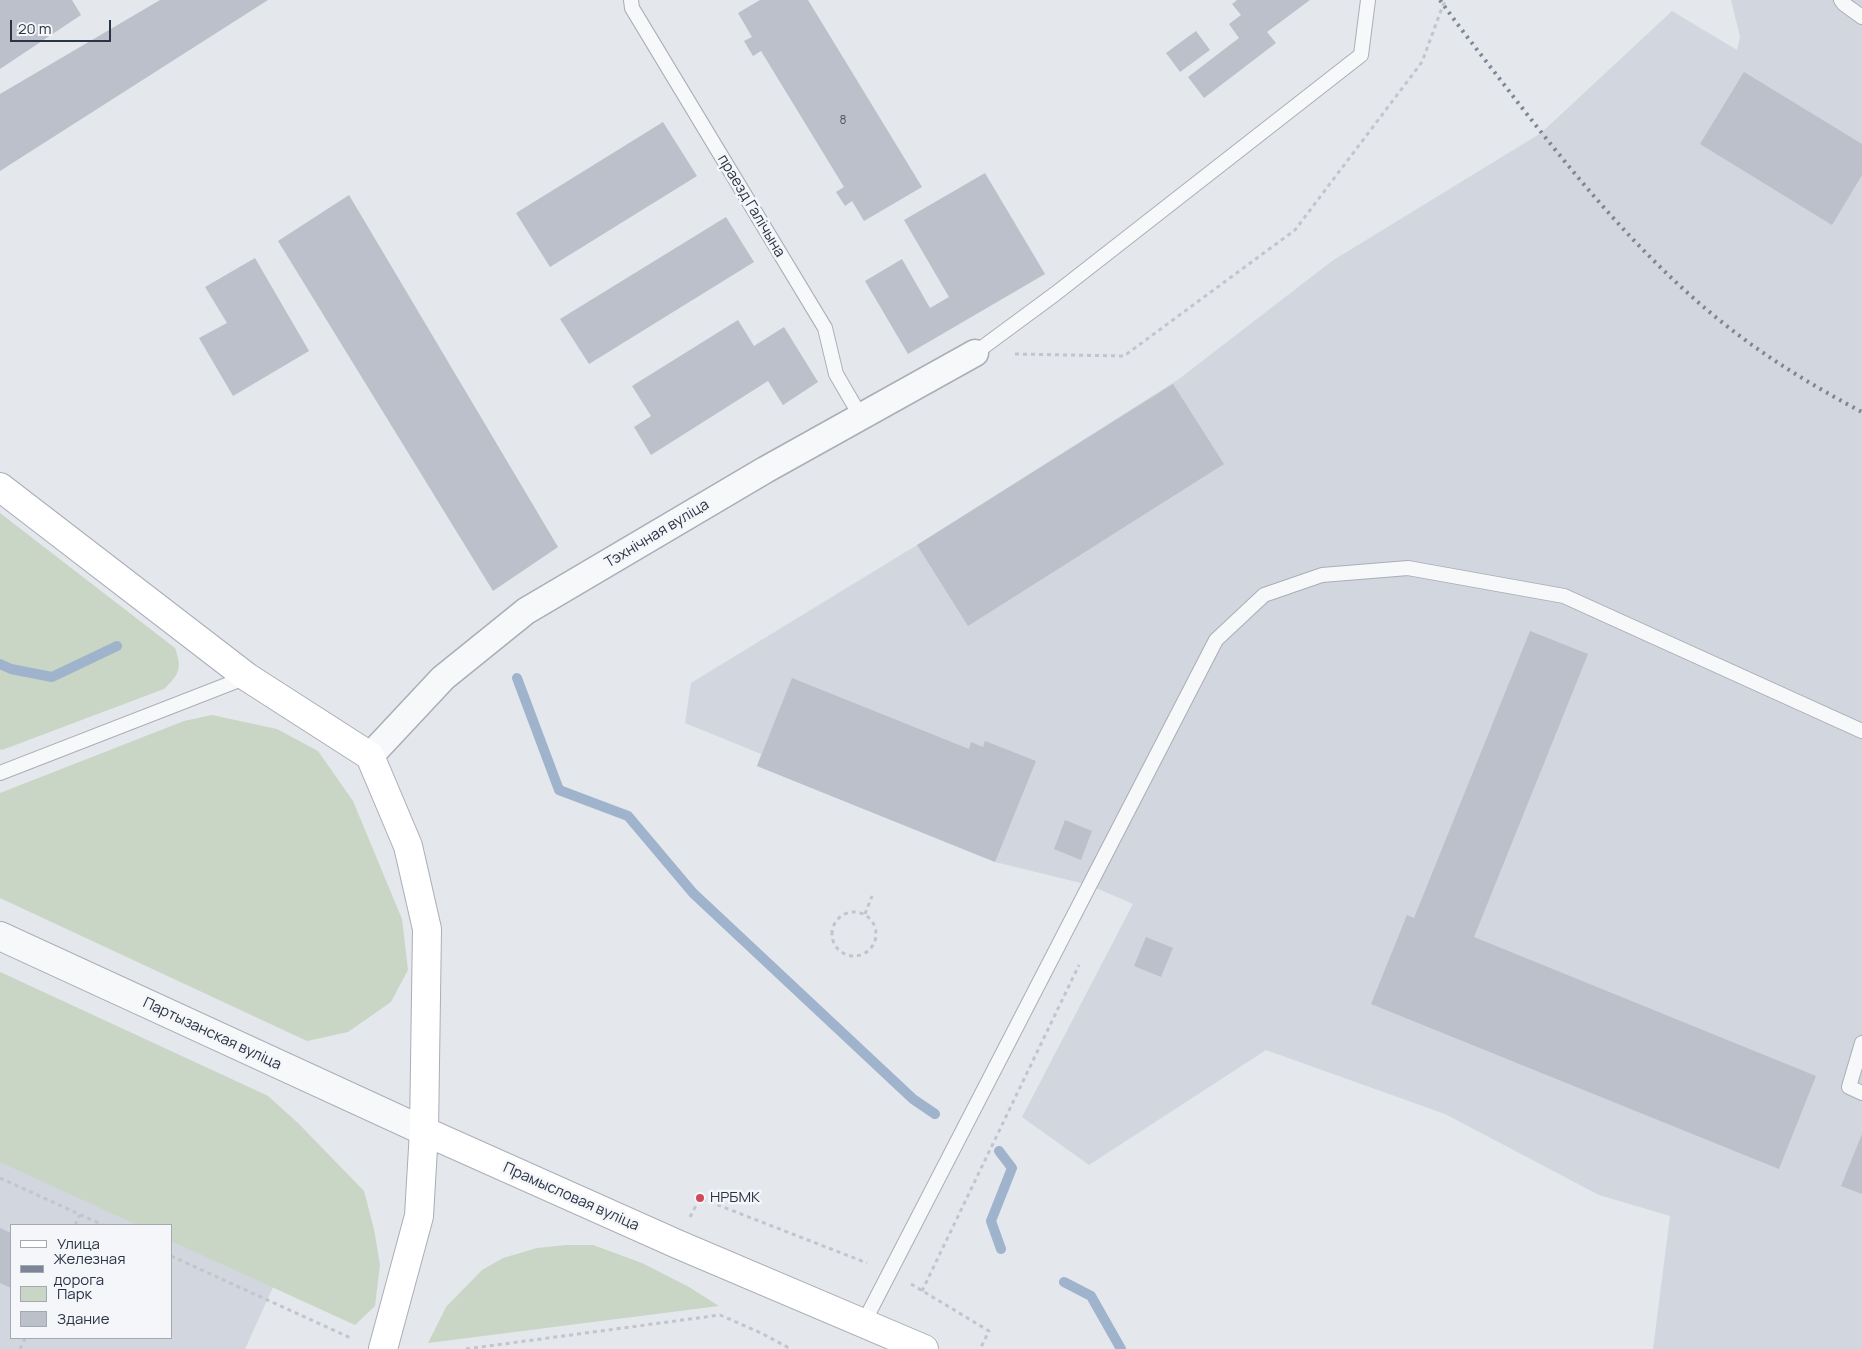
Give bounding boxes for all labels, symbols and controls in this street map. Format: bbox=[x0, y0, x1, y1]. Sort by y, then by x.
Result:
scale bar bbox=[12, 10, 114, 42]
text: 20 m bbox=[18, 18, 51, 39]
house number: 8 bbox=[840, 114, 846, 128]
street label: праезд Галічына bbox=[713, 151, 789, 261]
street label: Тэхнічная вуліца bbox=[602, 496, 712, 572]
street label: Партызанская вуліца bbox=[140, 994, 284, 1074]
street label: Прамысловая вуліца bbox=[500, 1159, 642, 1235]
place label: НРБМК bbox=[710, 1189, 760, 1207]
marker: НРБМК bbox=[694, 1192, 706, 1204]
legend bbox=[10, 1224, 172, 1339]
text: Улица bbox=[57, 1233, 100, 1254]
text: Железная дорога bbox=[54, 1248, 125, 1290]
text: Парк bbox=[57, 1283, 92, 1304]
text: Здание bbox=[57, 1308, 109, 1329]

